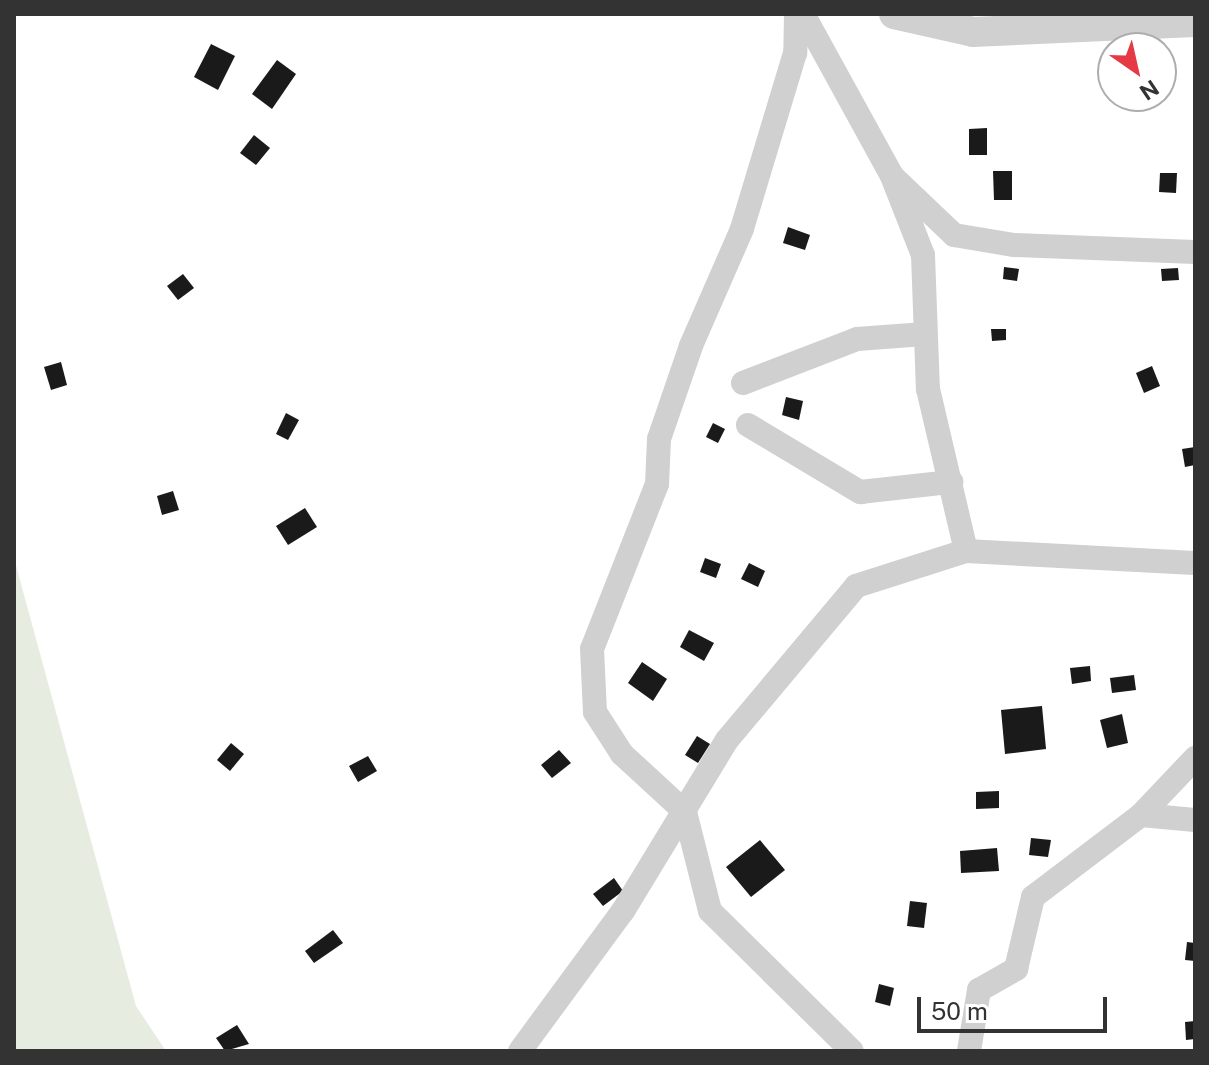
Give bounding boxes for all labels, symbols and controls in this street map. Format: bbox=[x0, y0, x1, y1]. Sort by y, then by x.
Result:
north arrow bbox=[1097, 32, 1177, 112]
text: N bbox=[1135, 75, 1164, 106]
scale bar bbox=[921, 981, 1111, 1031]
text: 50 m bbox=[931, 997, 988, 1025]

